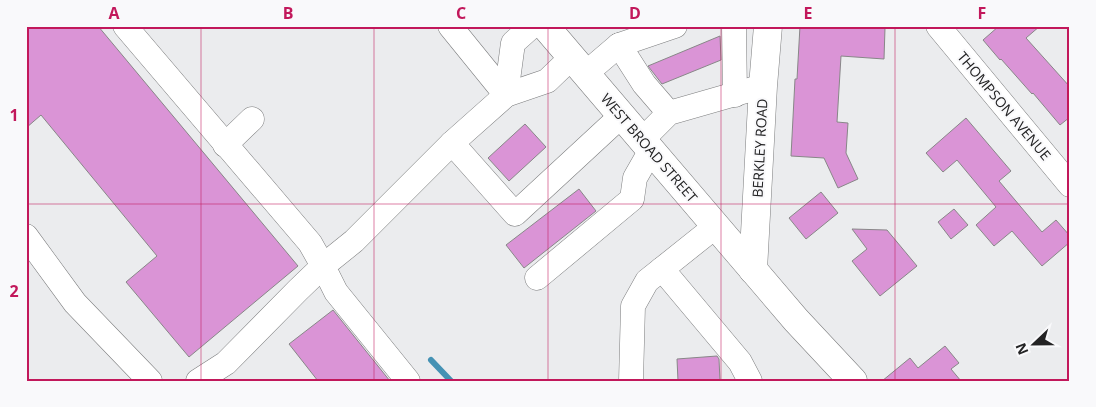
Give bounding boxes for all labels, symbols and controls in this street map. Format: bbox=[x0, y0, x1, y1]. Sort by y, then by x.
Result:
text: A bbox=[108, 2, 120, 24]
text: B bbox=[283, 2, 293, 24]
text: C bbox=[456, 2, 466, 24]
text: D bbox=[629, 2, 641, 24]
text: E bbox=[804, 2, 813, 24]
text: F bbox=[978, 2, 986, 24]
street label: THOMPSON AVENUE bbox=[953, 47, 1055, 164]
street label: WEST BROAD STREET bbox=[597, 89, 702, 206]
street label: BERKLEY ROAD bbox=[747, 98, 772, 198]
text: 1 bbox=[9, 104, 19, 126]
text: 2 bbox=[9, 280, 19, 302]
north arrow bbox=[1008, 320, 1058, 370]
text: N bbox=[1011, 340, 1032, 358]

